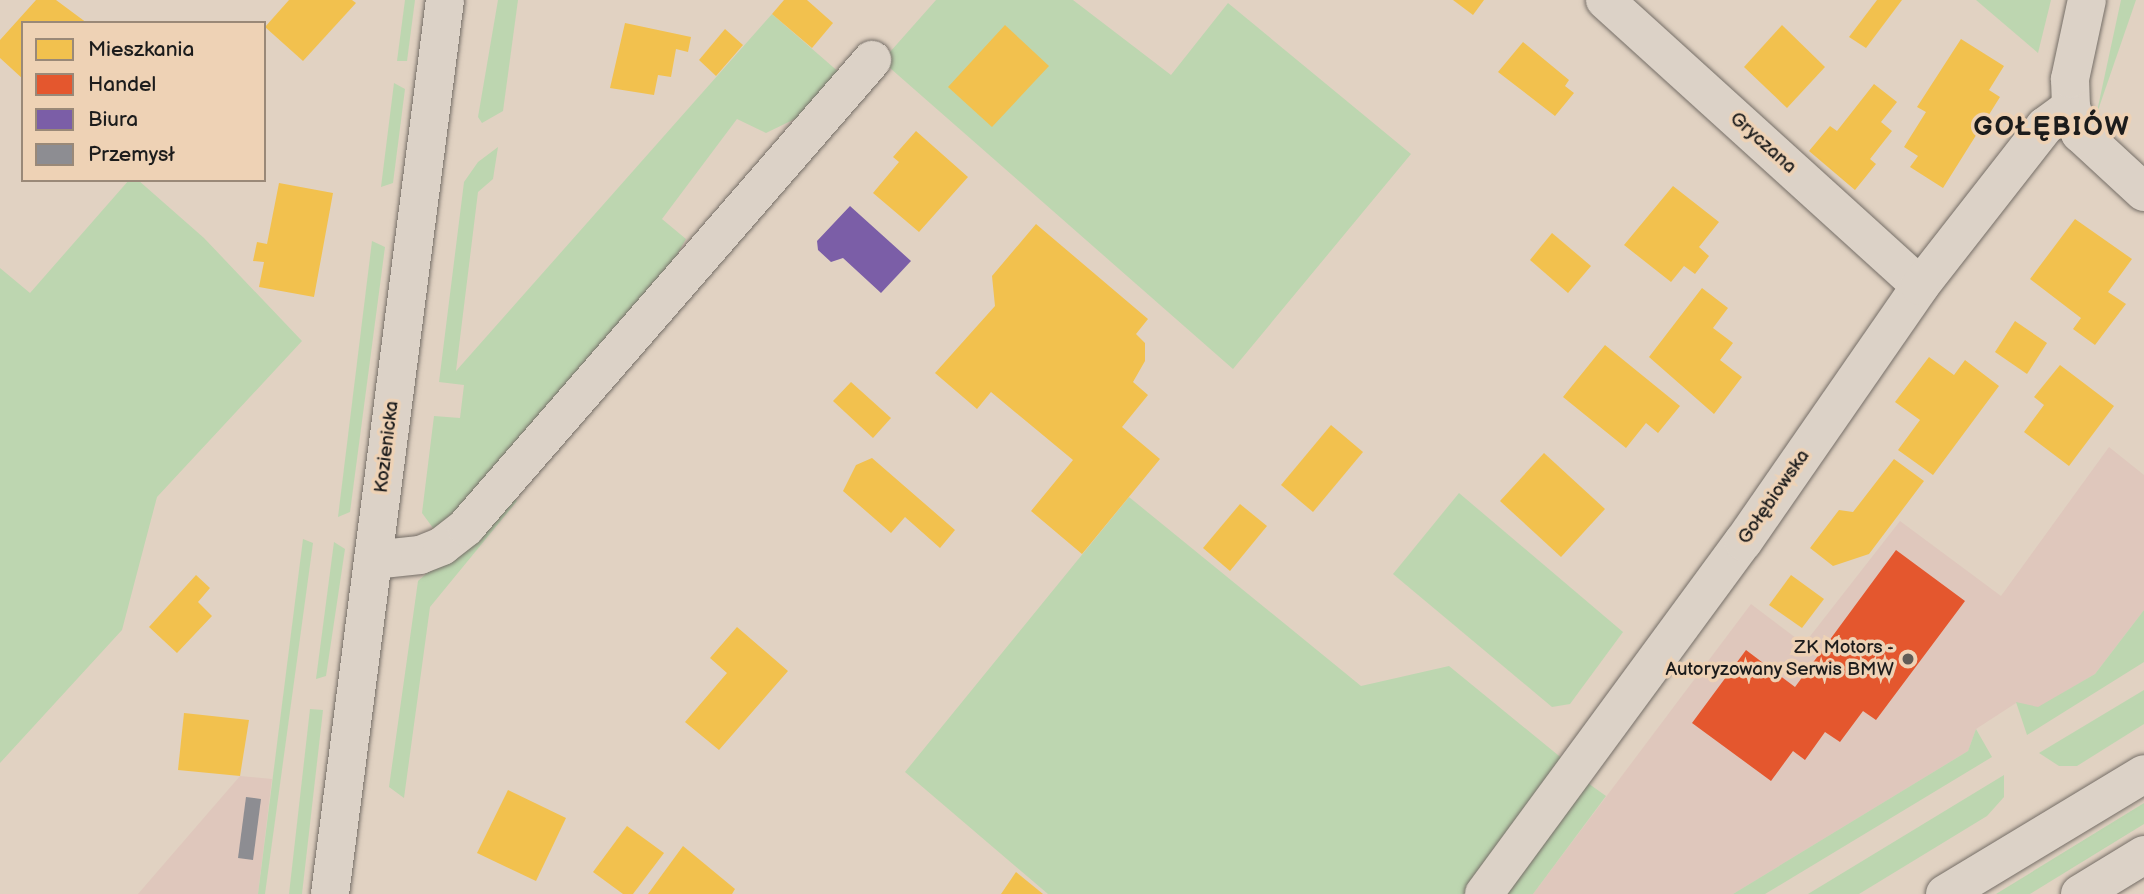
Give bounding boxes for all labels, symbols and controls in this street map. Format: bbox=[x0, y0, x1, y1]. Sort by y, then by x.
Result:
legend bbox=[21, 21, 266, 182]
text: Mieszkania bbox=[88, 37, 194, 62]
text: Handel bbox=[88, 72, 156, 97]
text: Biura bbox=[88, 107, 138, 132]
street label: Gryczana bbox=[1725, 107, 1801, 179]
district label: GOŁĘBIÓW bbox=[1975, 112, 2129, 144]
text: Przemysł bbox=[88, 142, 175, 167]
street label: Kozienicka bbox=[370, 400, 404, 494]
street label: Gołębiowska bbox=[1733, 445, 1815, 549]
place label: ZK Motors - Autoryzowany Serwis BMW bbox=[1664, 637, 1894, 681]
marker: ZK Motors - Autoryzowany Serwis BMW bbox=[1900, 651, 1916, 667]

